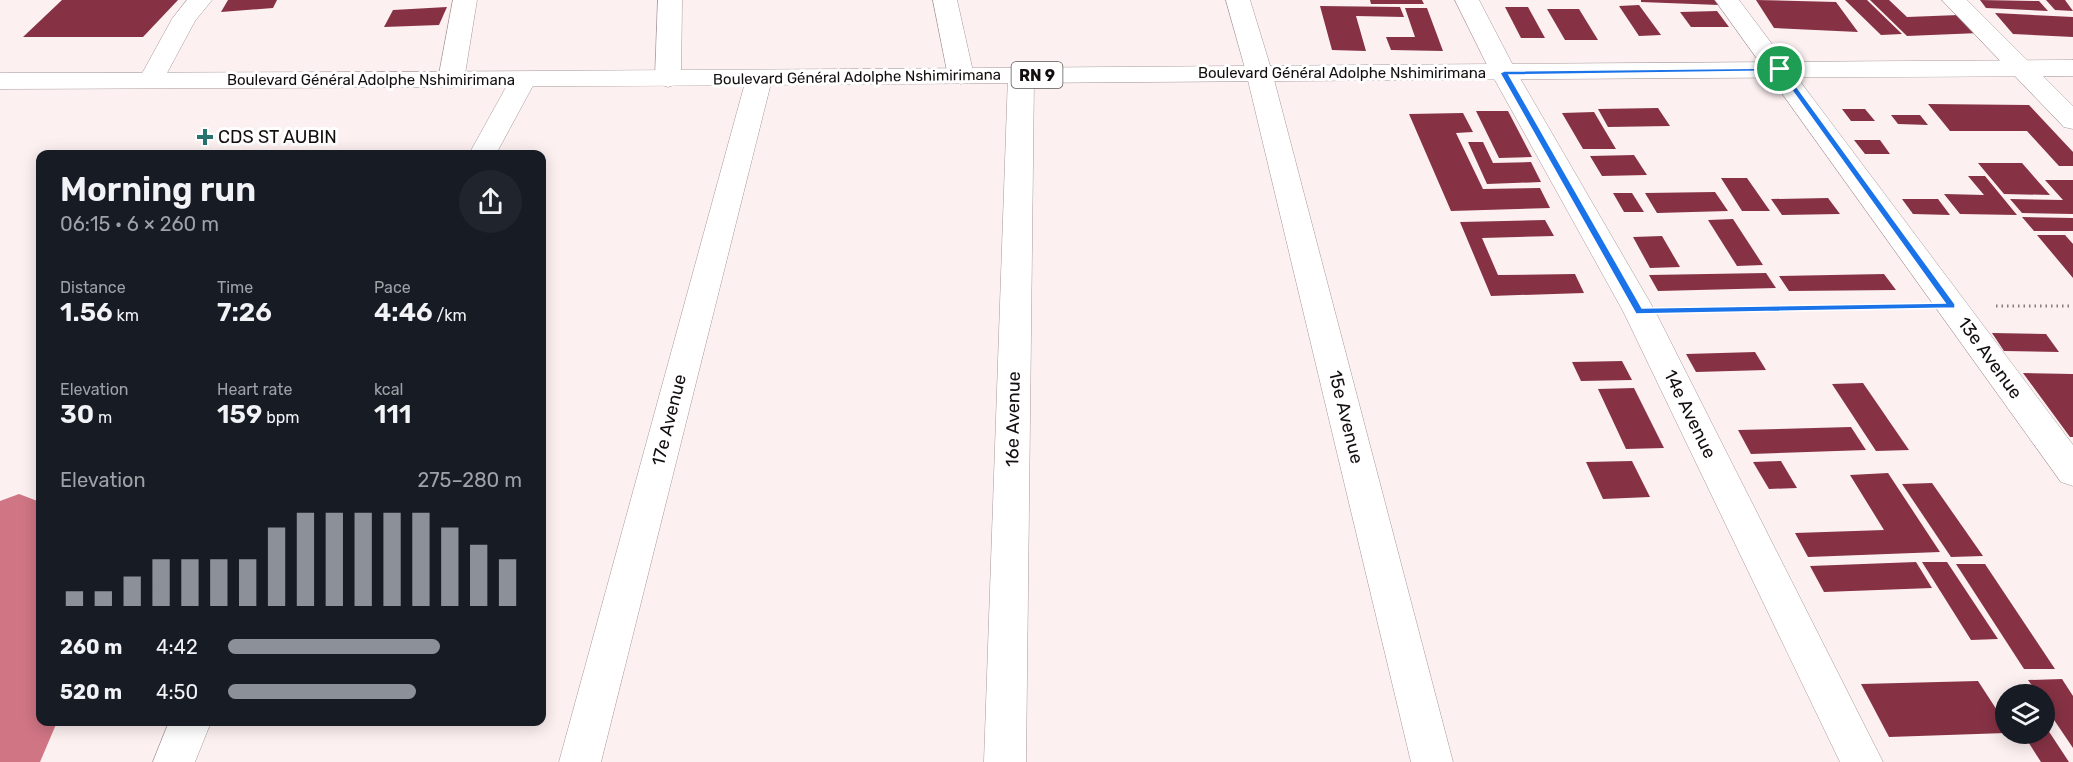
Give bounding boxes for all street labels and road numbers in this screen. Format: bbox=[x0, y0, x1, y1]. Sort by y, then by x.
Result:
road number: RN 9 bbox=[1012, 62, 1062, 88]
street label: Boulevard Général Adolphe Nshimirimana bbox=[1198, 64, 1486, 82]
street label: Boulevard Général Adolphe Nshimirimana bbox=[713, 65, 1001, 89]
street label: Boulevard Général Adolphe Nshimirimana bbox=[227, 71, 515, 89]
street label: 13e Avenue bbox=[1953, 313, 2027, 403]
street label: 14e Avenue bbox=[1659, 366, 1721, 462]
street label: 15e Avenue bbox=[1324, 368, 1368, 466]
street label: 16e Avenue bbox=[1001, 371, 1025, 467]
street label: 17e Avenue bbox=[647, 372, 691, 468]

